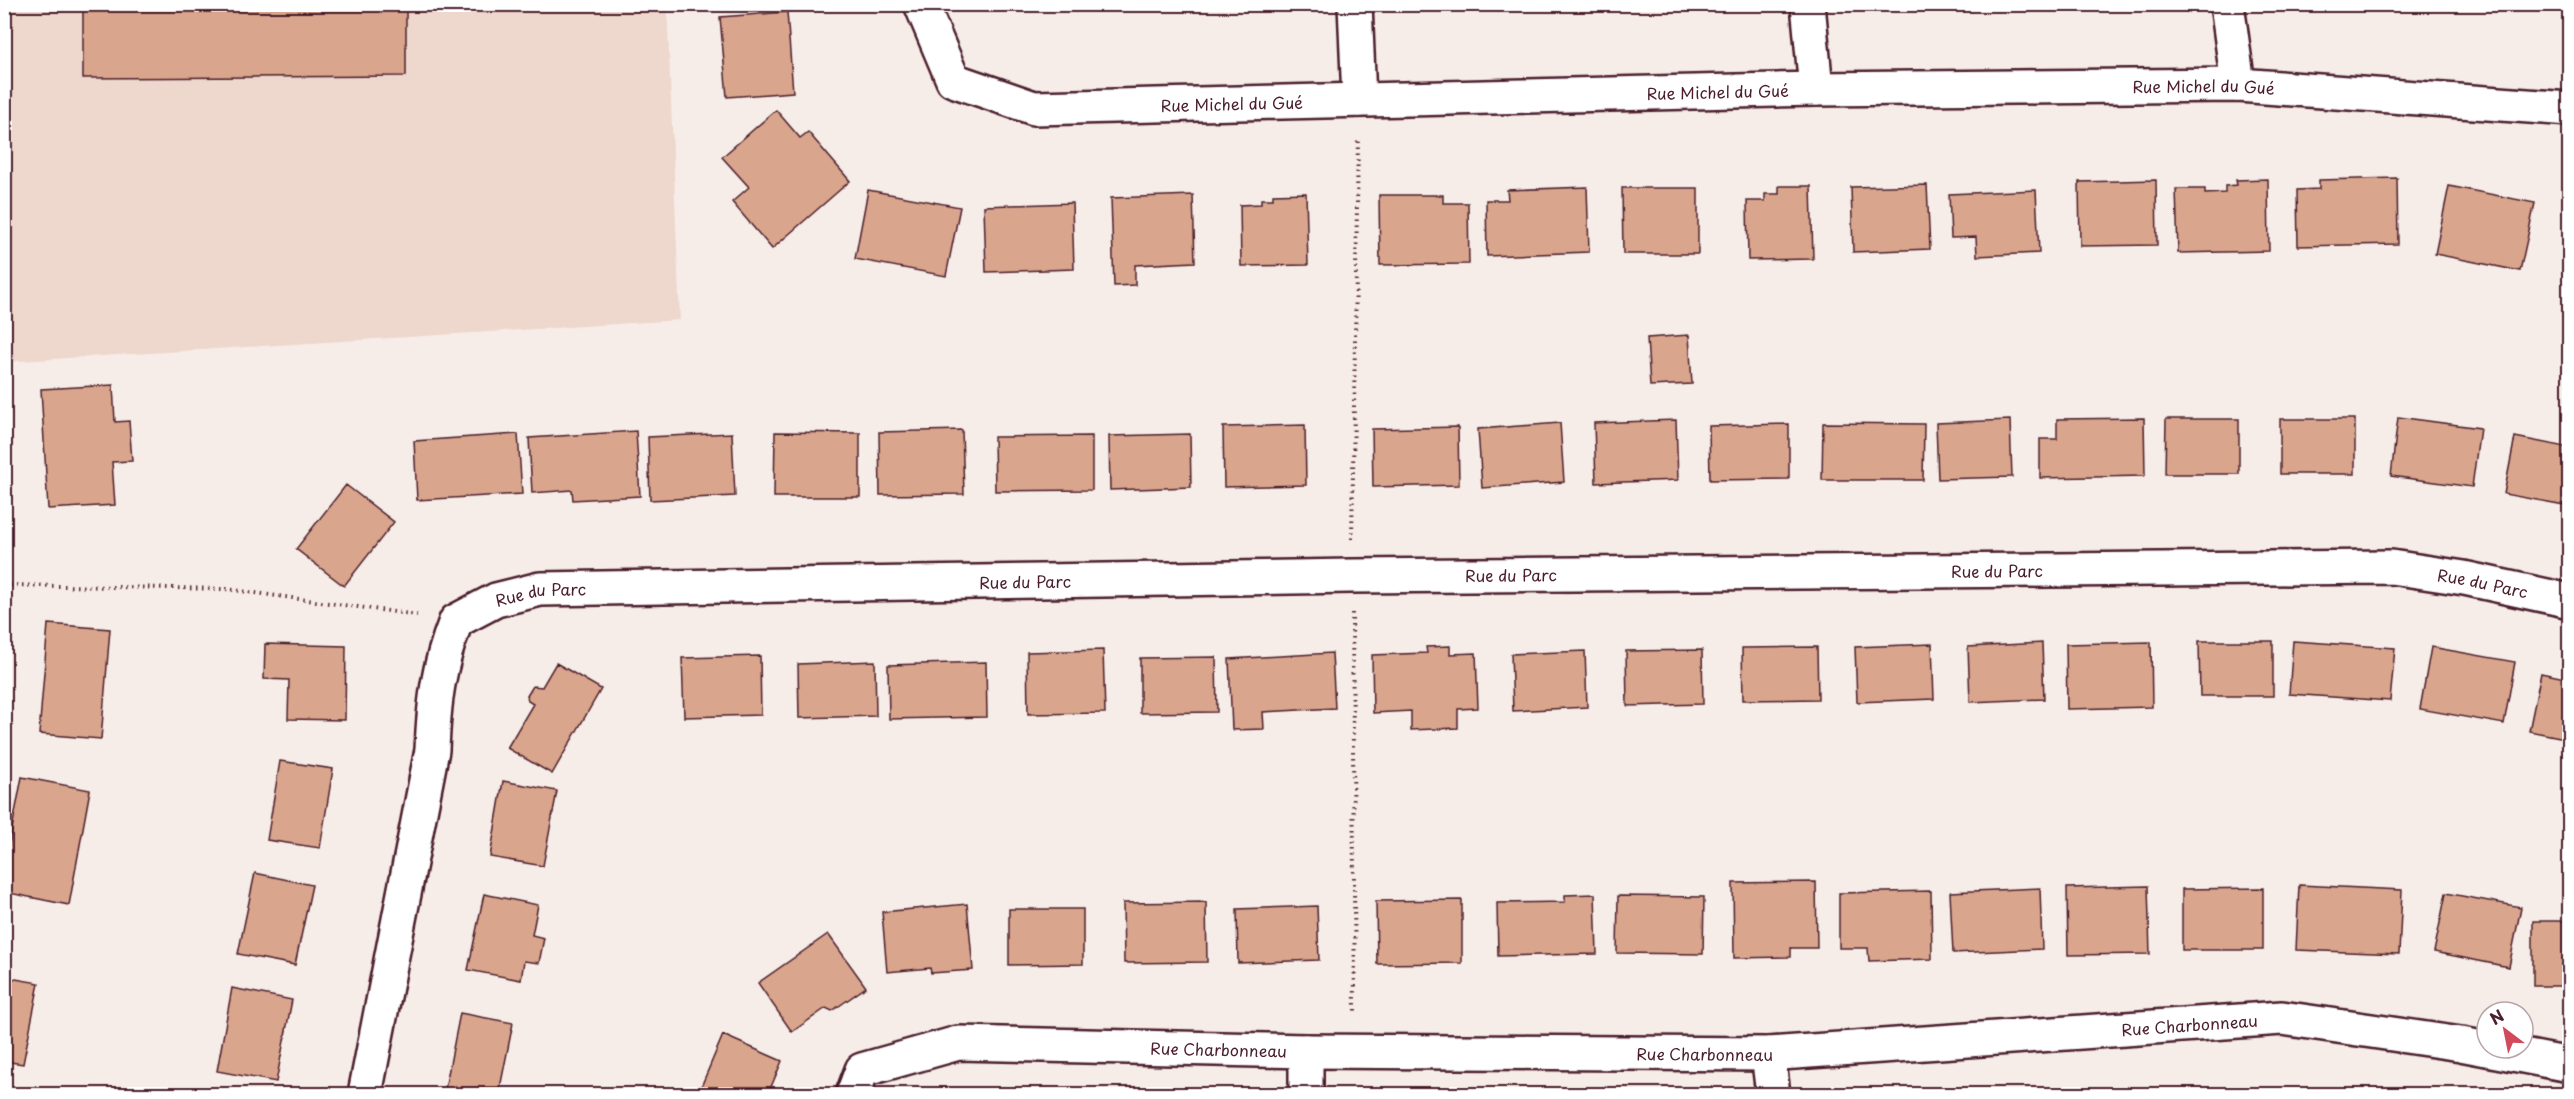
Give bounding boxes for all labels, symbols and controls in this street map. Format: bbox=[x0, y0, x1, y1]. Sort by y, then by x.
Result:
street label: Rue Michel du Gué bbox=[2132, 73, 2276, 100]
street label: Rue Michel du Gué bbox=[1646, 78, 1789, 105]
street label: Rue Michel du Gué bbox=[1160, 89, 1303, 117]
street label: Rue du Parc bbox=[1951, 558, 2043, 583]
street label: Rue du Parc bbox=[1465, 562, 1557, 587]
street label: Rue du Parc bbox=[2436, 562, 2530, 604]
street label: Rue du Parc bbox=[979, 569, 1071, 594]
street label: Rue du Parc bbox=[493, 576, 586, 612]
north arrow bbox=[2475, 1000, 2535, 1060]
text: N bbox=[2485, 1003, 2508, 1030]
street label: Rue Charbonneau bbox=[2121, 1008, 2259, 1041]
street label: Rue Charbonneau bbox=[1150, 1035, 1287, 1063]
street label: Rue Charbonneau bbox=[1636, 1041, 1774, 1066]

